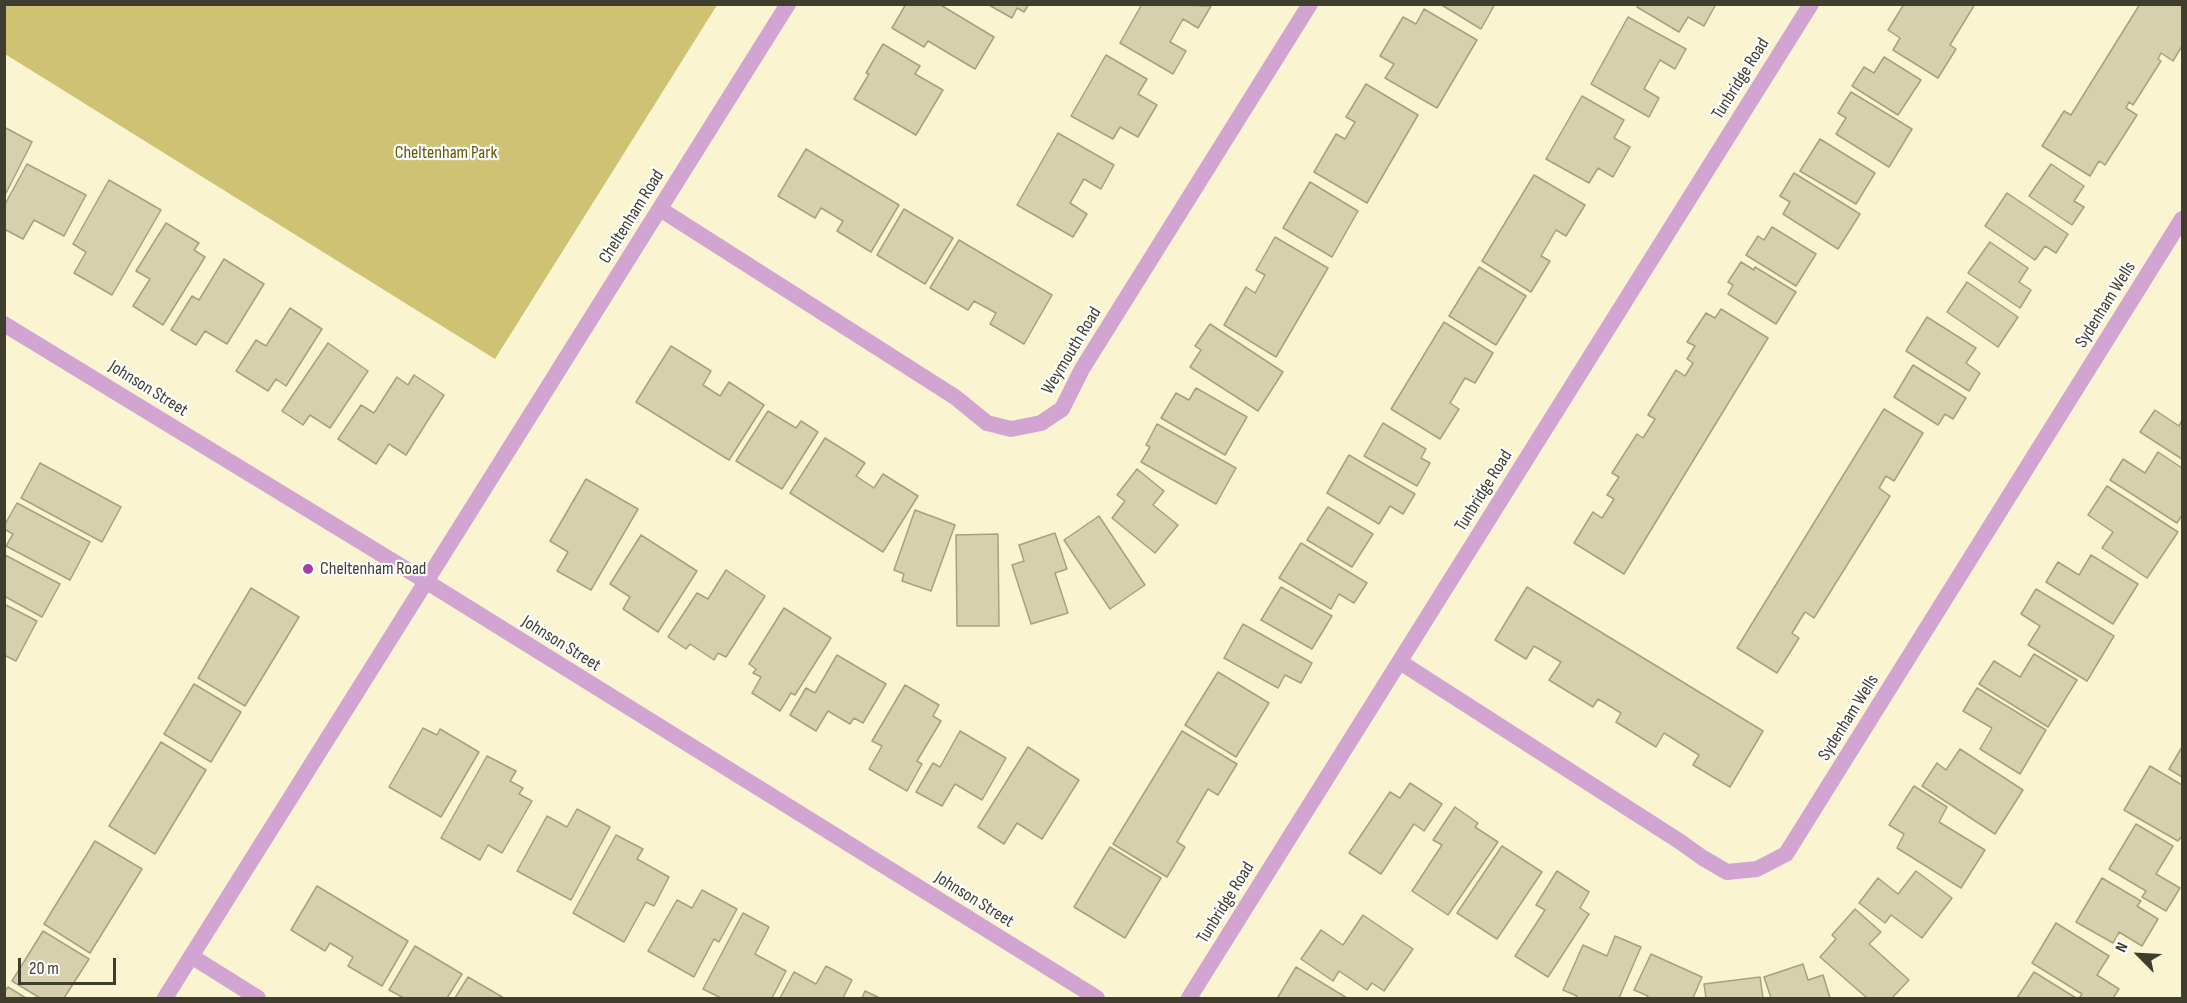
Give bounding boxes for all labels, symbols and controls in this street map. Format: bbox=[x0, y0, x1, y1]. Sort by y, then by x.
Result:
street label: Tunbridge Road bbox=[1707, 34, 1775, 124]
park label: Cheltenham Park bbox=[395, 142, 497, 164]
street label: Cheltenham Road bbox=[595, 166, 669, 268]
street label: Sydenham Wells bbox=[2071, 258, 2141, 352]
street label: Weymouth Road bbox=[1037, 303, 1107, 399]
street label: Johnson Street bbox=[105, 356, 191, 422]
street label: Tunbridge Road bbox=[1450, 446, 1518, 536]
place label: Cheltenham Road bbox=[320, 558, 426, 580]
marker: Cheltenham Road bbox=[301, 562, 315, 576]
street label: Johnson Street bbox=[518, 611, 604, 677]
street label: Sydenham Wells bbox=[1814, 671, 1884, 765]
street label: Tunbridge Road bbox=[1192, 858, 1260, 948]
street label: Johnson Street bbox=[931, 867, 1017, 933]
north arrow bbox=[2109, 925, 2169, 985]
text: N bbox=[2112, 940, 2133, 955]
scale bar bbox=[21, 946, 118, 984]
text: 20 m bbox=[29, 958, 59, 979]

